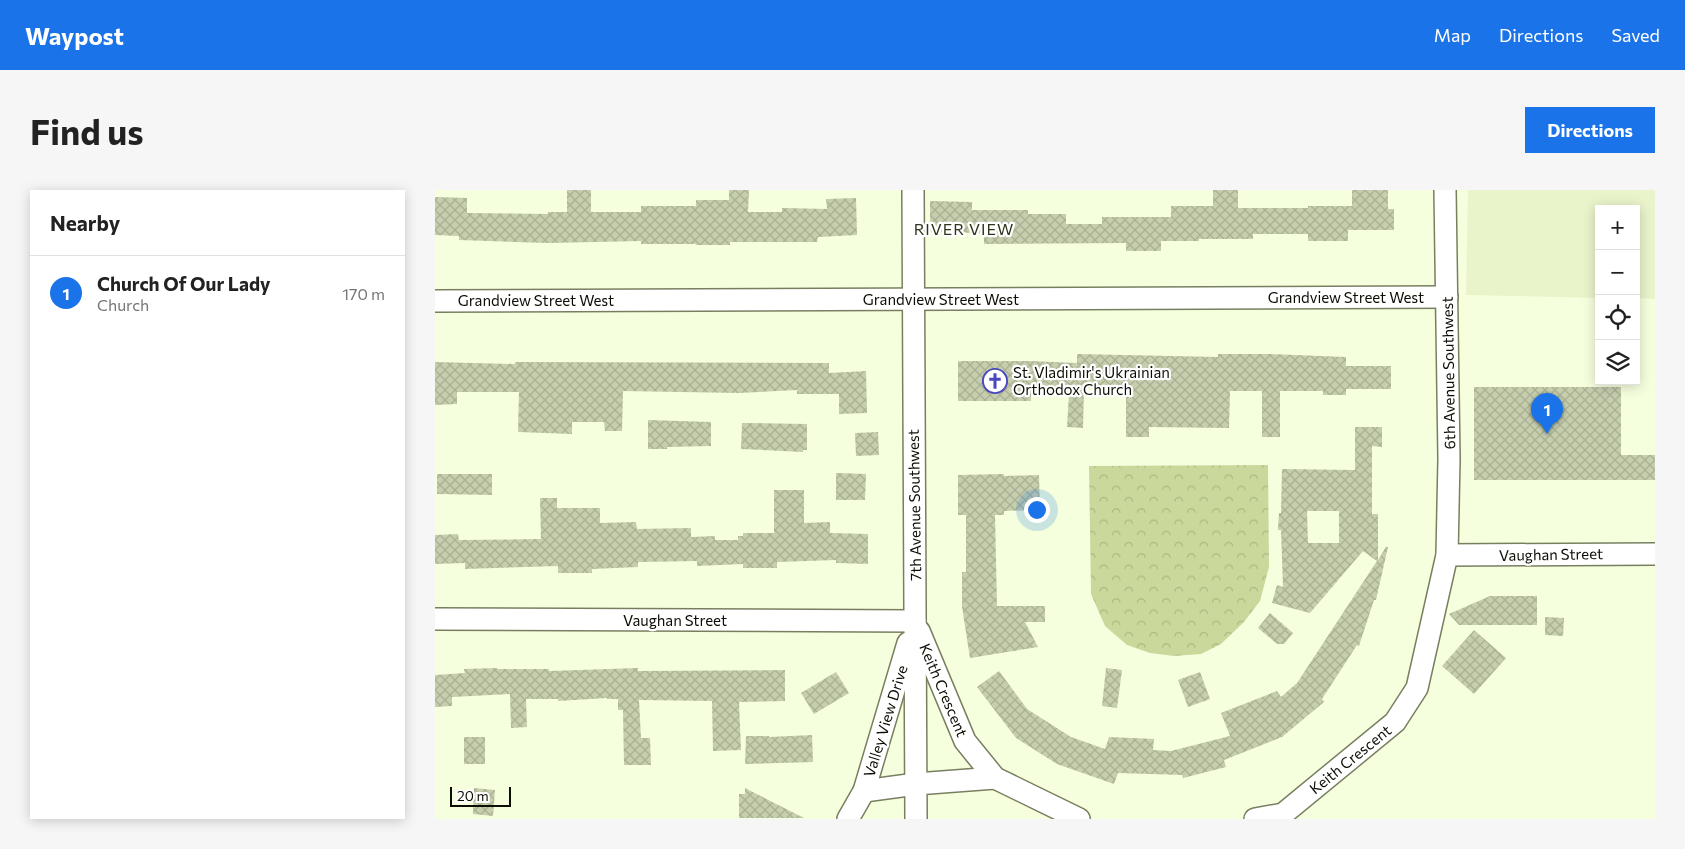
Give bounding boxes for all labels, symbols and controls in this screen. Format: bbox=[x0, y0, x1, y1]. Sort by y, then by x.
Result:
text: Waypost bbox=[25, 21, 124, 50]
text: Map bbox=[1434, 24, 1471, 46]
text: Directions bbox=[1499, 24, 1583, 46]
text: Saved bbox=[1611, 24, 1660, 46]
button: Directions bbox=[1525, 107, 1655, 153]
text: Find us bbox=[30, 109, 144, 152]
map controls bbox=[1595, 205, 1640, 385]
button: + bbox=[1595, 205, 1640, 250]
text: Nearby bbox=[50, 210, 120, 235]
district label: RIVER VIEW bbox=[914, 219, 1014, 238]
button: − bbox=[1595, 250, 1640, 295]
text: Church Of Our Lady bbox=[97, 272, 270, 295]
text: 1 bbox=[62, 284, 70, 303]
text: 170 m bbox=[342, 284, 385, 303]
street label: Grandview Street West bbox=[1268, 288, 1424, 306]
street label: Grandview Street West bbox=[863, 290, 1019, 308]
street label: Grandview Street West bbox=[458, 291, 614, 309]
text: Church bbox=[97, 295, 149, 314]
button: locate bbox=[1595, 295, 1640, 340]
street label: 6th Avenue Southwest bbox=[1438, 296, 1458, 450]
button: layers bbox=[1595, 340, 1640, 385]
place label: St. Vladimir's Ukrainian Orthodox Church bbox=[1013, 363, 1170, 398]
church icon: St. Vladimir's Ukrainian Orthodox Church bbox=[982, 368, 1008, 394]
pin: 1 bbox=[1531, 393, 1563, 434]
street label: 7th Avenue Southwest bbox=[904, 429, 924, 581]
your location bbox=[1024, 497, 1050, 523]
street label: Vaughan Street bbox=[1499, 544, 1603, 564]
street label: Vaughan Street bbox=[623, 611, 727, 629]
street label: Keith Crescent bbox=[916, 641, 972, 739]
street label: Valley View Drive bbox=[859, 663, 911, 779]
street label: Keith Crescent bbox=[1306, 721, 1394, 797]
scale bar bbox=[450, 784, 511, 807]
text: 20 m bbox=[457, 787, 489, 804]

